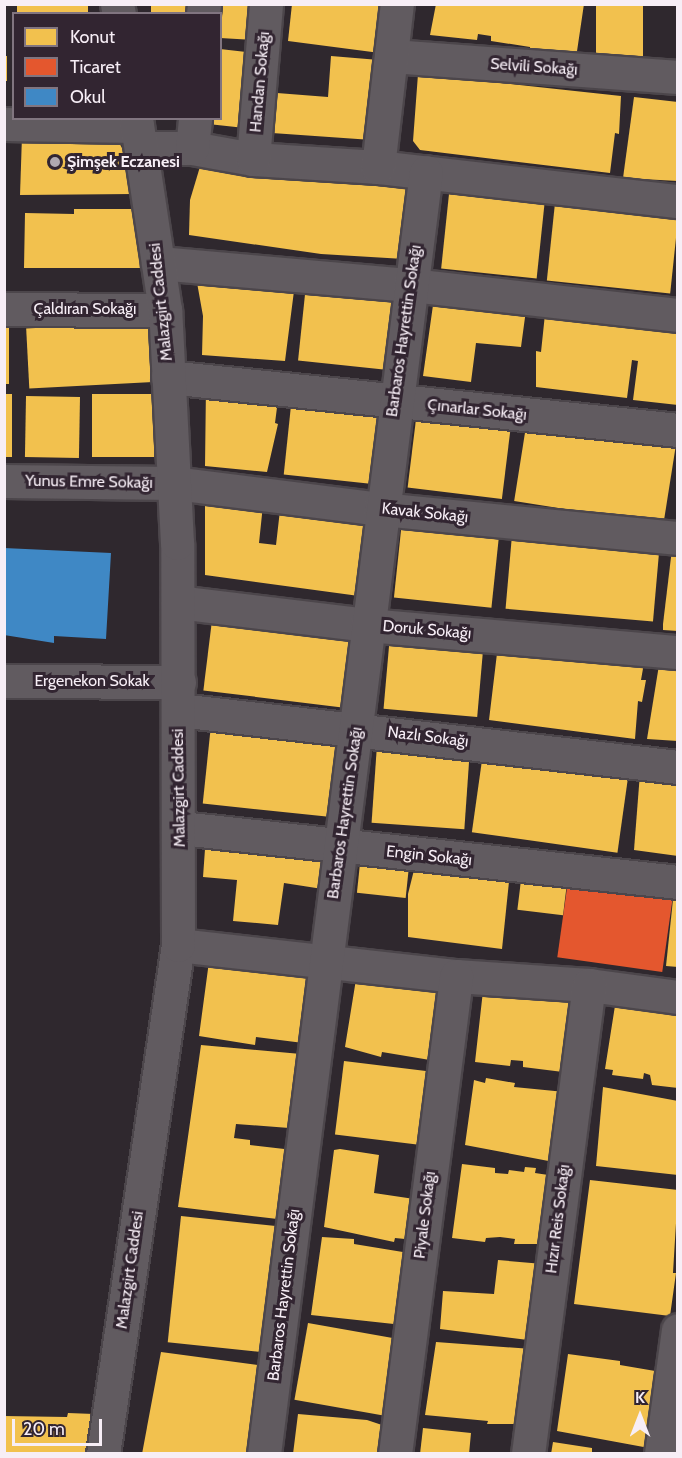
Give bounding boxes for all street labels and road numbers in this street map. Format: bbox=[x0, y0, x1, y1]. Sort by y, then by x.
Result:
street label: Handan Sokağı bbox=[246, 31, 274, 133]
street label: Selvili Sokağı bbox=[490, 54, 578, 80]
street label: Malazgirt Caddesi bbox=[145, 242, 177, 362]
street label: Barbaros Hayrettin Sokağı bbox=[382, 244, 426, 418]
street label: Çaldıran Sokağı bbox=[34, 299, 136, 319]
street label: Çınarlar Sokağı bbox=[426, 395, 528, 425]
street label: Yunus Emre Sokağı bbox=[25, 471, 153, 493]
street label: Kavak Sokağı bbox=[381, 499, 469, 527]
street label: Doruk Sokağı bbox=[382, 617, 472, 643]
street label: Ergenekon Sokak bbox=[34, 671, 150, 691]
street label: Nazlı Sokağı bbox=[386, 723, 470, 751]
street label: Barbaros Hayrettin Sokağı bbox=[323, 726, 367, 900]
street label: Malazgirt Caddesi bbox=[168, 728, 190, 848]
street label: Engin Sokağı bbox=[385, 842, 473, 870]
street label: Hızır Reis Sokağı bbox=[542, 1163, 574, 1275]
street label: Piyale Sokağı bbox=[410, 1170, 440, 1260]
street label: Barbaros Hayrettin Sokağı bbox=[264, 1208, 304, 1382]
street label: Malazgirt Caddesi bbox=[112, 1210, 148, 1330]

